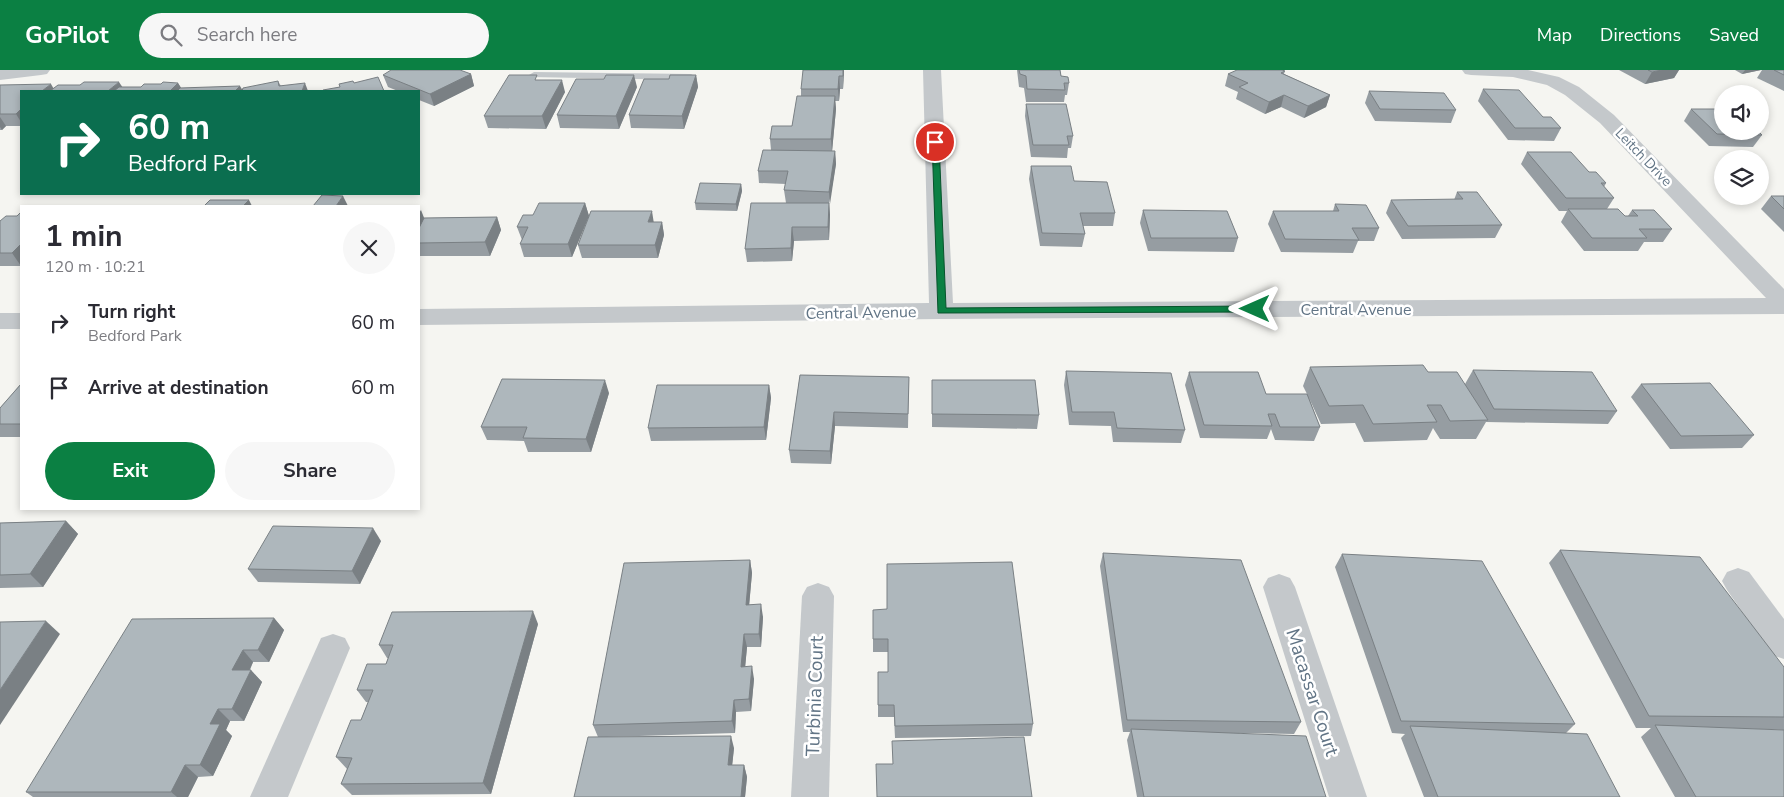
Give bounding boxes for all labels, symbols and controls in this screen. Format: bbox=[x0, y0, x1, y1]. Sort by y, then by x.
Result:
search box bbox=[139, 13, 489, 58]
text: GoPilot bbox=[25, 19, 109, 51]
icon: search bbox=[157, 21, 185, 49]
text: Search here bbox=[197, 22, 297, 48]
text: Map bbox=[1537, 23, 1572, 47]
text: Directions bbox=[1600, 23, 1681, 47]
text: Saved bbox=[1709, 23, 1759, 47]
map controls bbox=[1714, 85, 1769, 205]
button: sound bbox=[1714, 85, 1769, 140]
text: 60 m bbox=[128, 104, 210, 151]
icon: right bbox=[45, 110, 110, 175]
pin bbox=[914, 121, 956, 163]
street label: Leitch Drive bbox=[1611, 124, 1676, 191]
icon: arrive bbox=[921, 128, 949, 156]
text: Bedford Park bbox=[128, 149, 257, 179]
button: layers bbox=[1714, 150, 1769, 205]
text: 1 min bbox=[45, 216, 123, 257]
button: close bbox=[343, 222, 395, 274]
text: 120 m · 10:21 bbox=[45, 256, 146, 278]
position arrow bbox=[1228, 282, 1280, 334]
text: Turn right bbox=[88, 299, 175, 325]
street label: Central Avenue bbox=[1301, 299, 1411, 321]
street label: Central Avenue bbox=[805, 301, 917, 325]
icon: right bbox=[45, 309, 73, 337]
text: 60 m bbox=[351, 310, 395, 336]
text: Bedford Park bbox=[88, 325, 182, 347]
icon: arrive bbox=[45, 374, 73, 402]
text: Arrive at destination bbox=[88, 375, 269, 401]
text: 60 m bbox=[351, 375, 395, 401]
button: Exit bbox=[45, 442, 215, 500]
button: Share bbox=[225, 442, 395, 500]
street label: Macassar Court bbox=[1279, 625, 1345, 760]
street label: Turbinia Court bbox=[800, 635, 830, 757]

